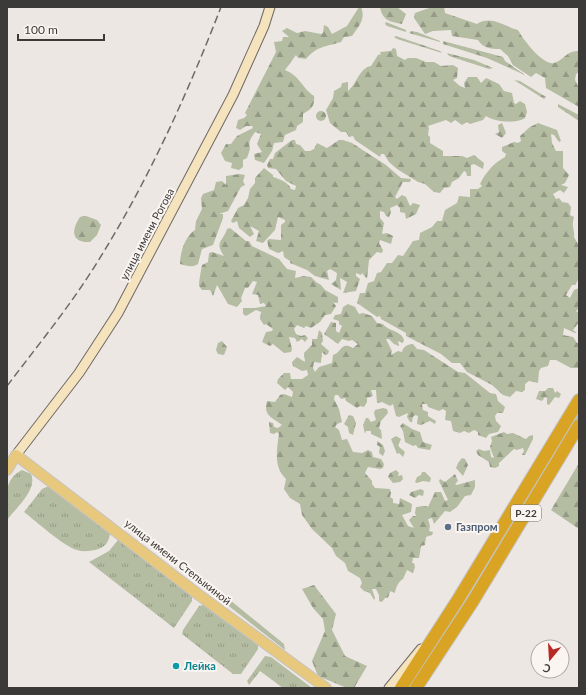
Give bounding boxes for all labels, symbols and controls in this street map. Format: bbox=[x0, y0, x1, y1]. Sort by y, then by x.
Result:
scale bar bbox=[18, 16, 104, 42]
text: 100 m bbox=[24, 22, 58, 37]
street label: улица имени Рогова bbox=[117, 186, 176, 282]
road number: Р-22 bbox=[511, 505, 541, 521]
street label: улица имени Степыкиной bbox=[123, 516, 234, 607]
place label: Газпром bbox=[456, 520, 498, 533]
marker: Газпром bbox=[443, 522, 453, 532]
north arrow bbox=[530, 639, 570, 679]
place label: Лейка bbox=[183, 659, 216, 672]
marker: Лейка bbox=[171, 661, 181, 671]
text: С bbox=[541, 661, 552, 676]

